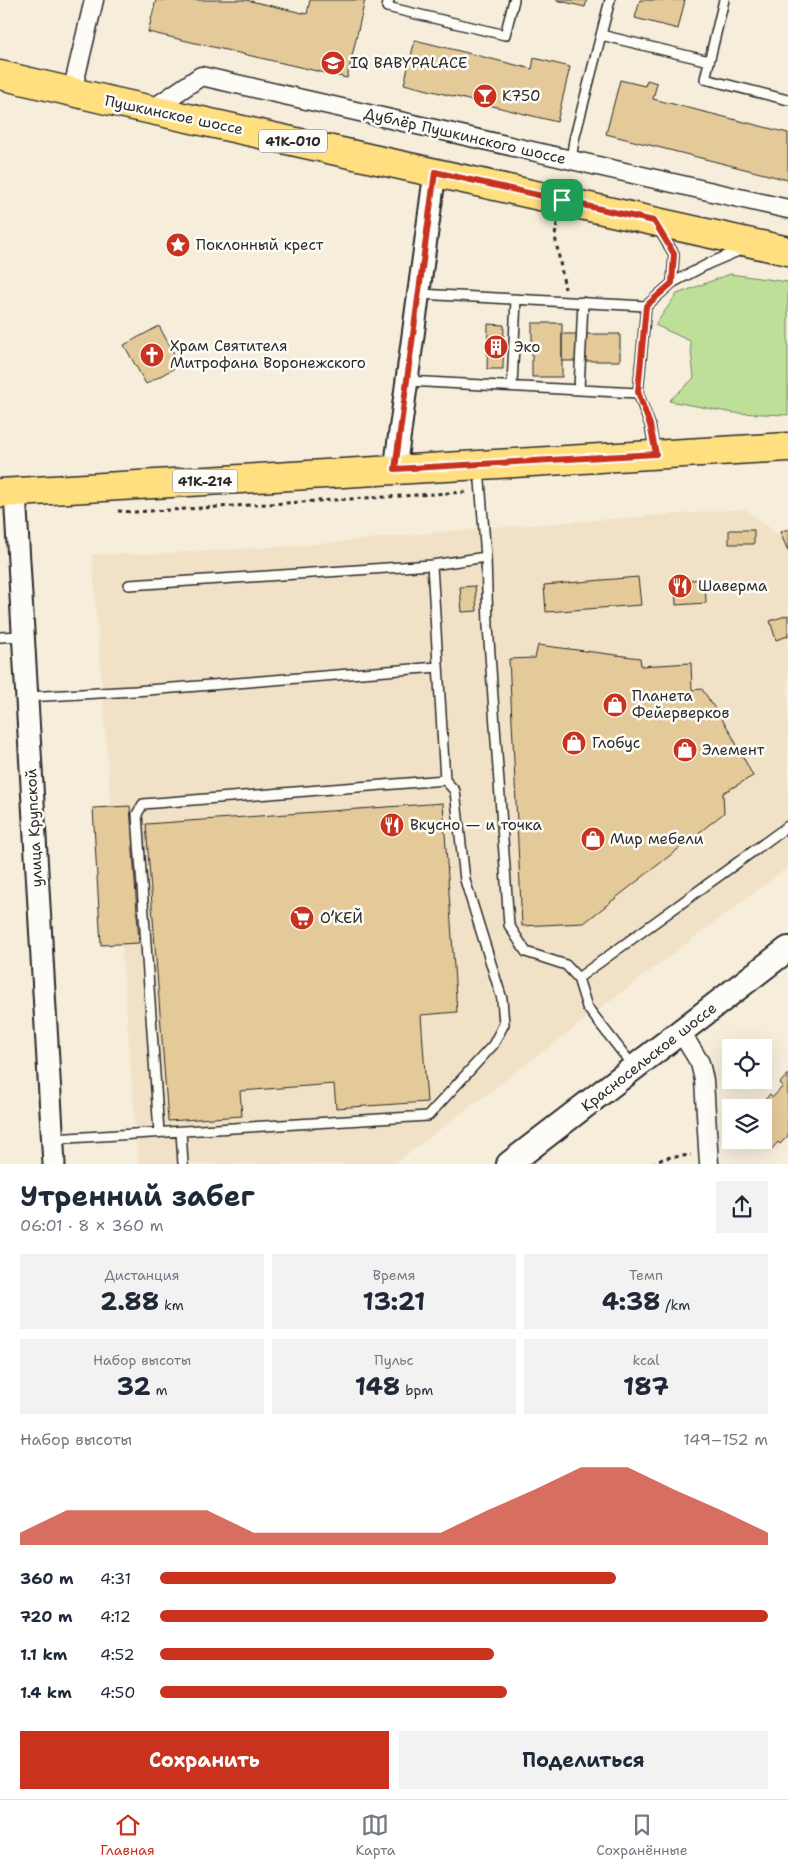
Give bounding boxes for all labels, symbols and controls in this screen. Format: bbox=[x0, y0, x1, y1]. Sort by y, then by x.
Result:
school or university icon: IQ BABYPALACE bbox=[320, 50, 346, 76]
place label: IQ BABYPALACE bbox=[350, 53, 467, 73]
bar icon: К750 bbox=[472, 83, 498, 109]
place label: К750 bbox=[502, 86, 540, 106]
street label: Пушкинское шоссе bbox=[103, 91, 245, 139]
street label: Дублёр Пушкинского шоссе bbox=[362, 103, 568, 169]
road number: 41К-010 bbox=[259, 130, 327, 152]
pin bbox=[541, 179, 583, 221]
icon: arrive bbox=[548, 186, 576, 214]
place icon: Поклонный крест bbox=[165, 232, 191, 258]
place label: Поклонный крест bbox=[196, 235, 324, 255]
building icon: Эко bbox=[483, 334, 509, 360]
place label: Храм Святителя Митрофана Воронежского bbox=[170, 336, 366, 373]
place label: Эко bbox=[514, 337, 540, 357]
church icon: Храм Святителя Митрофана Воронежского bbox=[139, 342, 165, 368]
road number: 41К-214 bbox=[172, 470, 238, 492]
restaurant icon: Шаверма bbox=[667, 573, 693, 599]
place label: Шаверма bbox=[698, 576, 768, 596]
place label: Планета Фейерверков bbox=[632, 686, 729, 723]
shop icon: Планета Фейерверков bbox=[602, 692, 628, 718]
shop icon: Глобус bbox=[561, 730, 587, 756]
place label: Глобус bbox=[592, 733, 640, 753]
shop icon: Элемент bbox=[672, 737, 698, 763]
place label: Элемент bbox=[702, 740, 765, 760]
street label: улица Крупской bbox=[21, 768, 47, 888]
restaurant icon: Вкусно — и точка bbox=[379, 812, 405, 838]
place label: Вкусно — и точка bbox=[410, 815, 543, 835]
shop icon: Мир мебели bbox=[580, 826, 606, 852]
place label: Мир мебели bbox=[610, 829, 704, 849]
supermarket icon: О’КЕЙ bbox=[289, 905, 315, 931]
place label: О’КЕЙ bbox=[320, 907, 363, 928]
street label: Красносельское шоссе bbox=[577, 998, 721, 1116]
map controls bbox=[722, 1039, 772, 1149]
button: locate bbox=[722, 1039, 772, 1089]
button: layers bbox=[722, 1099, 772, 1149]
text: Утренний забег bbox=[20, 1177, 255, 1215]
button: share bbox=[716, 1181, 768, 1233]
text: 06:01 · 8 × 360 m bbox=[20, 1215, 164, 1236]
text: Дистанция bbox=[104, 1266, 180, 1284]
text: Время bbox=[373, 1266, 415, 1284]
text: Темп bbox=[629, 1266, 663, 1284]
text: 2.88 bbox=[100, 1284, 159, 1318]
text: 13:21 bbox=[363, 1284, 425, 1318]
text: 4:38 bbox=[602, 1284, 661, 1318]
text: km bbox=[159, 1296, 184, 1314]
text: /km bbox=[661, 1296, 690, 1314]
text: Набор высоты bbox=[93, 1351, 191, 1369]
text: Пульс bbox=[374, 1351, 414, 1369]
text: kcal bbox=[632, 1351, 660, 1369]
text: 32 bbox=[117, 1369, 151, 1403]
text: 148 bbox=[355, 1369, 400, 1403]
text: 187 bbox=[623, 1369, 669, 1403]
text: m bbox=[151, 1381, 167, 1399]
text: bpm bbox=[400, 1381, 433, 1399]
text: Набор высоты bbox=[20, 1429, 132, 1450]
text: 149–152 m bbox=[683, 1429, 768, 1450]
text: 360 m bbox=[20, 1568, 74, 1589]
text: 4:31 bbox=[100, 1568, 131, 1589]
text: 720 m bbox=[20, 1606, 73, 1627]
text: 4:12 bbox=[100, 1606, 131, 1627]
text: 1.1 km bbox=[20, 1644, 67, 1665]
text: 4:52 bbox=[100, 1644, 135, 1665]
text: 1.4 km bbox=[20, 1682, 72, 1703]
text: 4:50 bbox=[100, 1682, 135, 1703]
button: Сохранить bbox=[20, 1731, 389, 1789]
button: Поделиться bbox=[399, 1731, 768, 1789]
tab: Главная bbox=[100, 1811, 155, 1859]
tab: Карта bbox=[355, 1811, 395, 1859]
tab: Сохранённые bbox=[596, 1811, 688, 1859]

